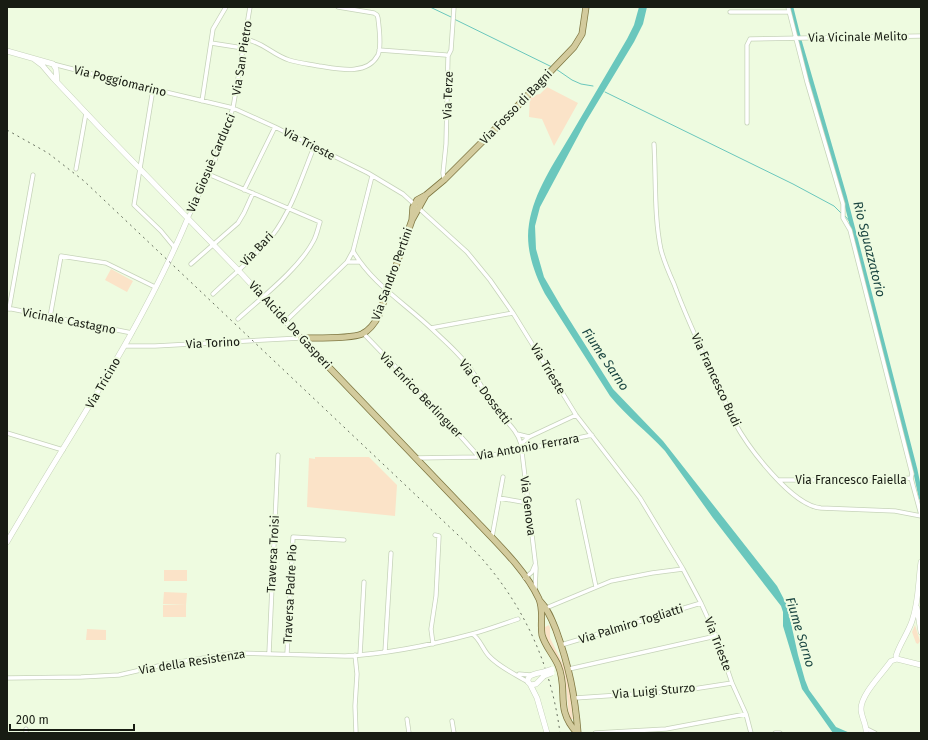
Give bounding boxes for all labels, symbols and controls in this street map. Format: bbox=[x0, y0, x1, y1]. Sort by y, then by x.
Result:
street label: Via San Pietro bbox=[229, 20, 255, 96]
street label: Via Vicinale Melito bbox=[808, 29, 908, 45]
street label: Via Poggiomarino bbox=[72, 63, 168, 99]
street label: Via Fosso di Bagni bbox=[477, 67, 555, 147]
street label: Via Terze bbox=[440, 71, 456, 119]
street label: Via Giosuè Carducci bbox=[184, 111, 238, 215]
street label: Via Trieste bbox=[281, 125, 337, 163]
water label: Rio Sguazzatorio bbox=[850, 200, 889, 299]
street label: Via Sandro Pertini bbox=[369, 226, 415, 322]
street label: Via Bari bbox=[238, 229, 276, 269]
street label: Via Alcide De Gasperi bbox=[246, 278, 334, 372]
street label: Vicinale Castagno bbox=[21, 305, 117, 337]
water label: Fiume Sarno bbox=[579, 325, 632, 394]
street label: Via Francesco Budi bbox=[688, 331, 744, 429]
street label: Via Torino bbox=[185, 335, 241, 351]
street label: Via Trieste bbox=[527, 341, 569, 397]
street label: Via Enrico Berlinguer bbox=[377, 349, 466, 441]
street label: Via Tricino bbox=[83, 355, 123, 411]
street label: Via G. Dossetti bbox=[456, 357, 514, 427]
street label: Via Antonio Ferrara bbox=[476, 431, 580, 463]
street label: Via Francesco Faiella bbox=[795, 473, 907, 487]
street label: Via Genova bbox=[517, 475, 539, 537]
street label: Traversa Troisi bbox=[264, 515, 282, 593]
street label: Traversa Padre Pio bbox=[280, 544, 300, 644]
water label: Fiume Sarno bbox=[783, 595, 818, 669]
street label: Via Palmiro Togliatti bbox=[577, 601, 685, 647]
street label: Via Trieste bbox=[701, 615, 735, 673]
street label: Via della Resistenza bbox=[138, 647, 246, 677]
street label: Via Luigi Sturzo bbox=[612, 680, 696, 702]
scale bar bbox=[10, 706, 134, 732]
text: 200 m bbox=[16, 713, 49, 727]

